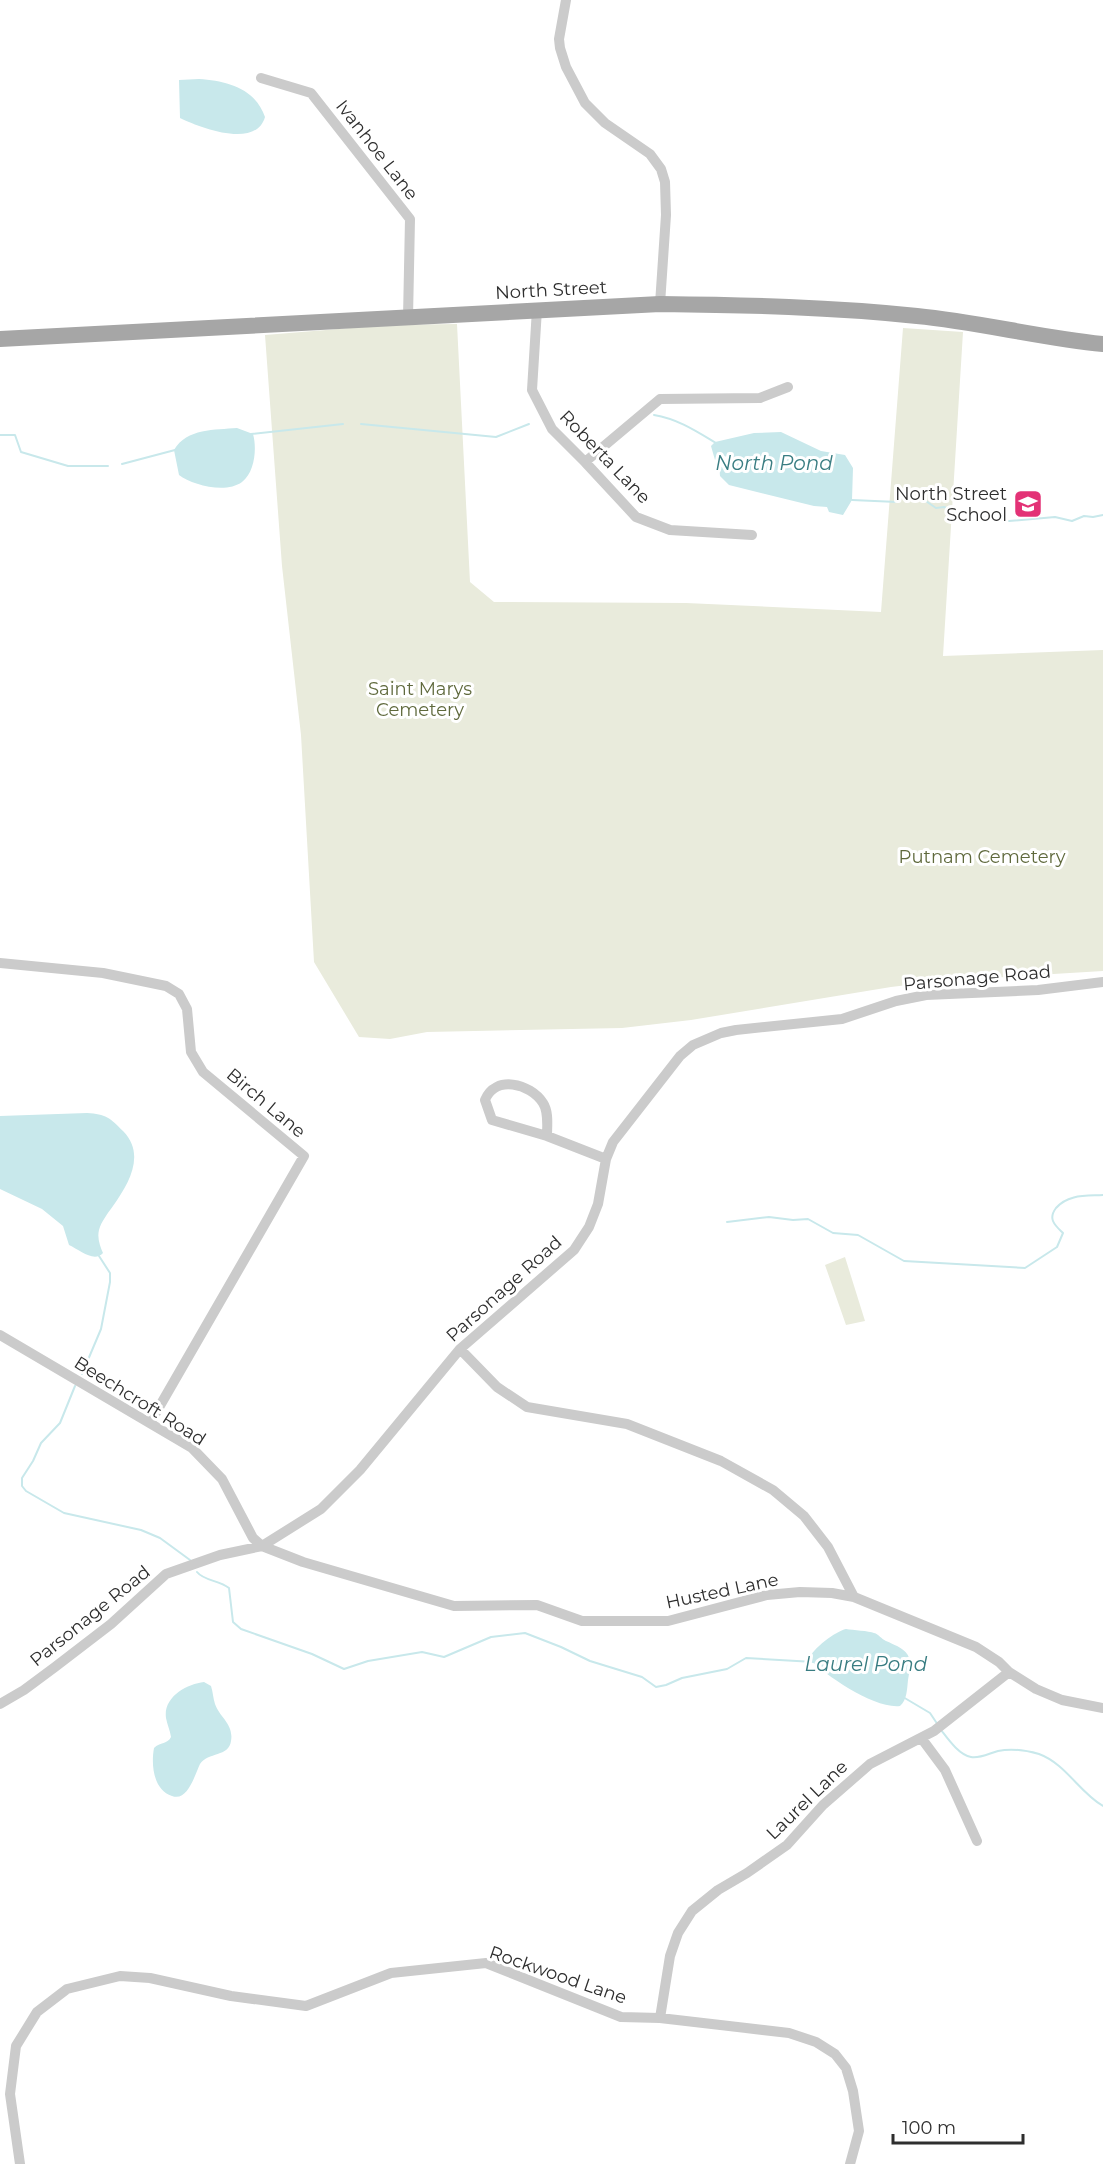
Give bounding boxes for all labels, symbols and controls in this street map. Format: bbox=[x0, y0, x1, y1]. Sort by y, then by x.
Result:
street label: Ivanhoe Lane bbox=[331, 96, 423, 205]
street label: North Street bbox=[494, 276, 608, 304]
street label: Roberta Lane bbox=[555, 406, 655, 508]
water label: North Pond bbox=[715, 451, 833, 475]
place label: North Street School bbox=[895, 483, 1007, 526]
school or university icon: North Street School bbox=[1012, 488, 1044, 520]
park label: Saint Marys Cemetery bbox=[368, 678, 472, 721]
park label: Putnam Cemetery bbox=[899, 846, 1066, 868]
street label: Parsonage Road bbox=[902, 961, 1052, 995]
street label: Birch Lane bbox=[222, 1064, 310, 1143]
street label: Parsonage Road bbox=[442, 1231, 566, 1347]
street label: Beechcroft Road bbox=[70, 1352, 210, 1450]
street label: Parsonage Road bbox=[25, 1561, 155, 1671]
street label: Husted Lane bbox=[664, 1568, 780, 1614]
water label: Laurel Pond bbox=[805, 1652, 928, 1676]
street label: Laurel Lane bbox=[762, 1756, 852, 1844]
street label: Rockwood Lane bbox=[486, 1941, 630, 2009]
scale bar bbox=[893, 2107, 1024, 2145]
text: 100 m bbox=[902, 2117, 956, 2139]

